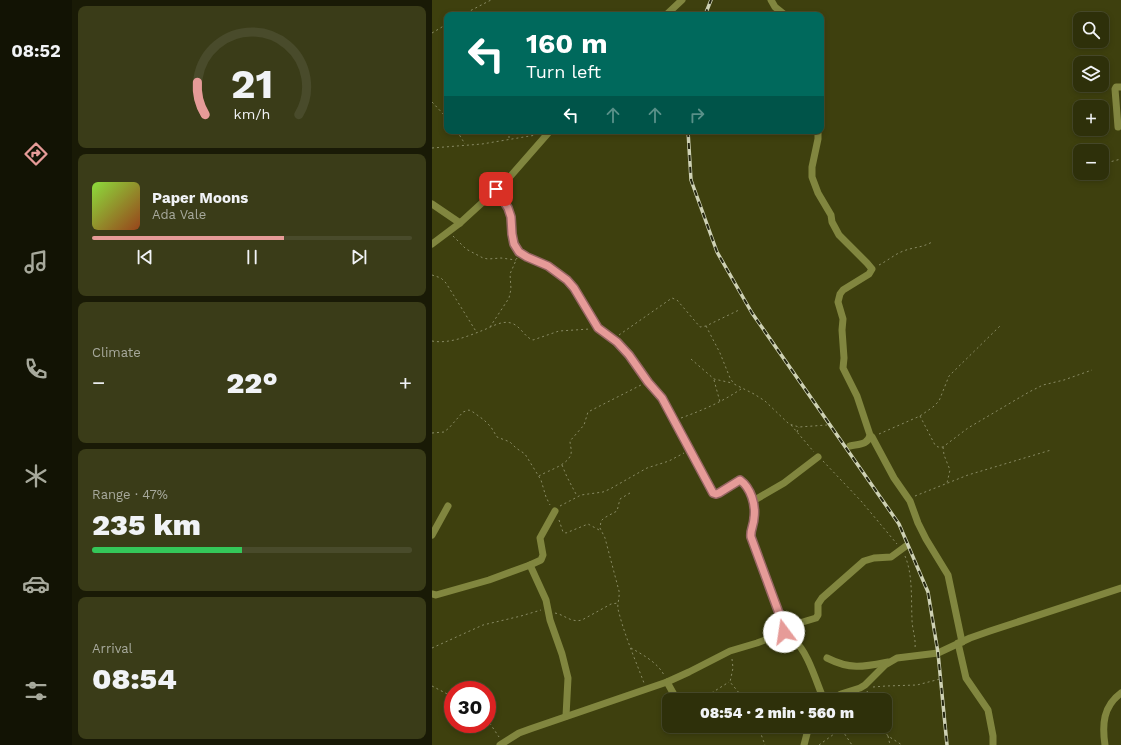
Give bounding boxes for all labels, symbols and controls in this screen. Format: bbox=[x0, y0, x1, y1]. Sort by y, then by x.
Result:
map controls bbox=[1073, 12, 1109, 180]
button: search bbox=[1073, 12, 1109, 48]
text: 160 m bbox=[526, 27, 608, 60]
icon: left bbox=[460, 28, 512, 80]
text: 08:52 bbox=[11, 40, 61, 61]
button: layers bbox=[1073, 56, 1109, 92]
text: 21 bbox=[231, 59, 273, 108]
text: Turn left bbox=[526, 61, 601, 82]
button: + bbox=[1073, 100, 1109, 136]
icon: left bbox=[560, 104, 582, 126]
icon: ahead bbox=[602, 104, 624, 126]
icon: ahead bbox=[644, 104, 666, 126]
icon: right bbox=[686, 104, 708, 126]
text: km/h bbox=[234, 105, 270, 121]
icon: directions bbox=[22, 140, 50, 168]
button: − bbox=[1073, 144, 1109, 180]
pin bbox=[479, 172, 513, 206]
icon: arrive bbox=[485, 178, 507, 200]
text: Paper Moons bbox=[152, 189, 248, 207]
text: Ada Vale bbox=[152, 207, 206, 222]
icon: previous bbox=[134, 246, 156, 268]
icon: pause bbox=[241, 246, 263, 268]
icon: next bbox=[348, 246, 370, 268]
icon: music bbox=[22, 248, 50, 276]
text: Climate bbox=[92, 345, 141, 360]
icon: phone bbox=[22, 355, 50, 383]
text: 22° bbox=[226, 365, 278, 400]
text: − bbox=[92, 370, 105, 395]
text: + bbox=[399, 370, 412, 395]
icon: climate bbox=[22, 462, 50, 490]
text: Range · 47% bbox=[92, 487, 168, 502]
text: 235 km bbox=[92, 507, 201, 542]
icon: car bbox=[22, 570, 50, 598]
position arrow bbox=[763, 611, 805, 653]
text: Arrival bbox=[92, 641, 133, 656]
text: 08:54 bbox=[92, 661, 177, 696]
icon: filters bbox=[22, 677, 50, 705]
speed limit sign: 30 bbox=[444, 681, 496, 733]
text: 08:54 · 2 min · 560 m bbox=[700, 704, 854, 722]

